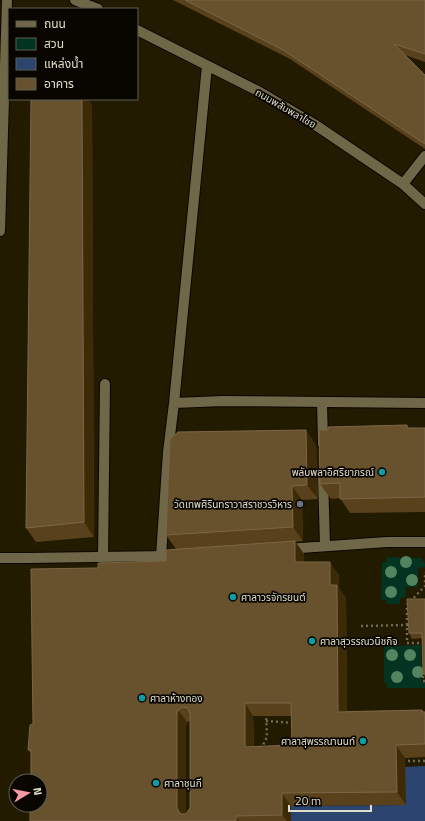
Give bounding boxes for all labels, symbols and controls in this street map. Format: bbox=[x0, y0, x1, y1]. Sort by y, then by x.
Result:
legend bbox=[8, 8, 138, 100]
text: ถนน bbox=[44, 14, 66, 33]
text: สวน bbox=[44, 34, 64, 53]
text: แหล่งน้ำ bbox=[44, 54, 83, 73]
text: อาคาร bbox=[44, 74, 74, 93]
street label: ถนนพลับพลาไชย bbox=[253, 85, 319, 132]
place label: พลับพลาอิศริยาภรณ์ bbox=[292, 465, 374, 480]
marker: พลับพลาอิศริยาภรณ์ bbox=[377, 467, 387, 477]
place label: วัดเทพศิรินทราวาสราชวรวิหาร bbox=[174, 497, 292, 512]
marker: วัดเทพศิรินทราวาสราชวรวิหาร bbox=[295, 499, 305, 509]
place label: ศาลาวรจักรยนต์ bbox=[241, 590, 306, 605]
marker: ศาลาวรจักรยนต์ bbox=[228, 592, 238, 602]
place label: ศาลาสุวรรณวนิชกิจ bbox=[320, 634, 397, 649]
marker: ศาลาสุวรรณวนิชกิจ bbox=[307, 636, 317, 646]
place label: ศาลาห้างทอง bbox=[150, 691, 203, 706]
marker: ศาลาห้างทอง bbox=[137, 693, 147, 703]
place label: ศาลาสุพรรณานนท์ bbox=[281, 734, 355, 749]
marker: ศาลาสุพรรณานนท์ bbox=[358, 736, 368, 746]
north arrow bbox=[8, 773, 48, 813]
place label: ศาลาชุนกี bbox=[164, 776, 202, 791]
marker: ศาลาชุนกี bbox=[151, 778, 161, 788]
text: N bbox=[29, 786, 46, 796]
scale bar bbox=[289, 787, 371, 813]
text: 20 m bbox=[295, 791, 321, 810]

